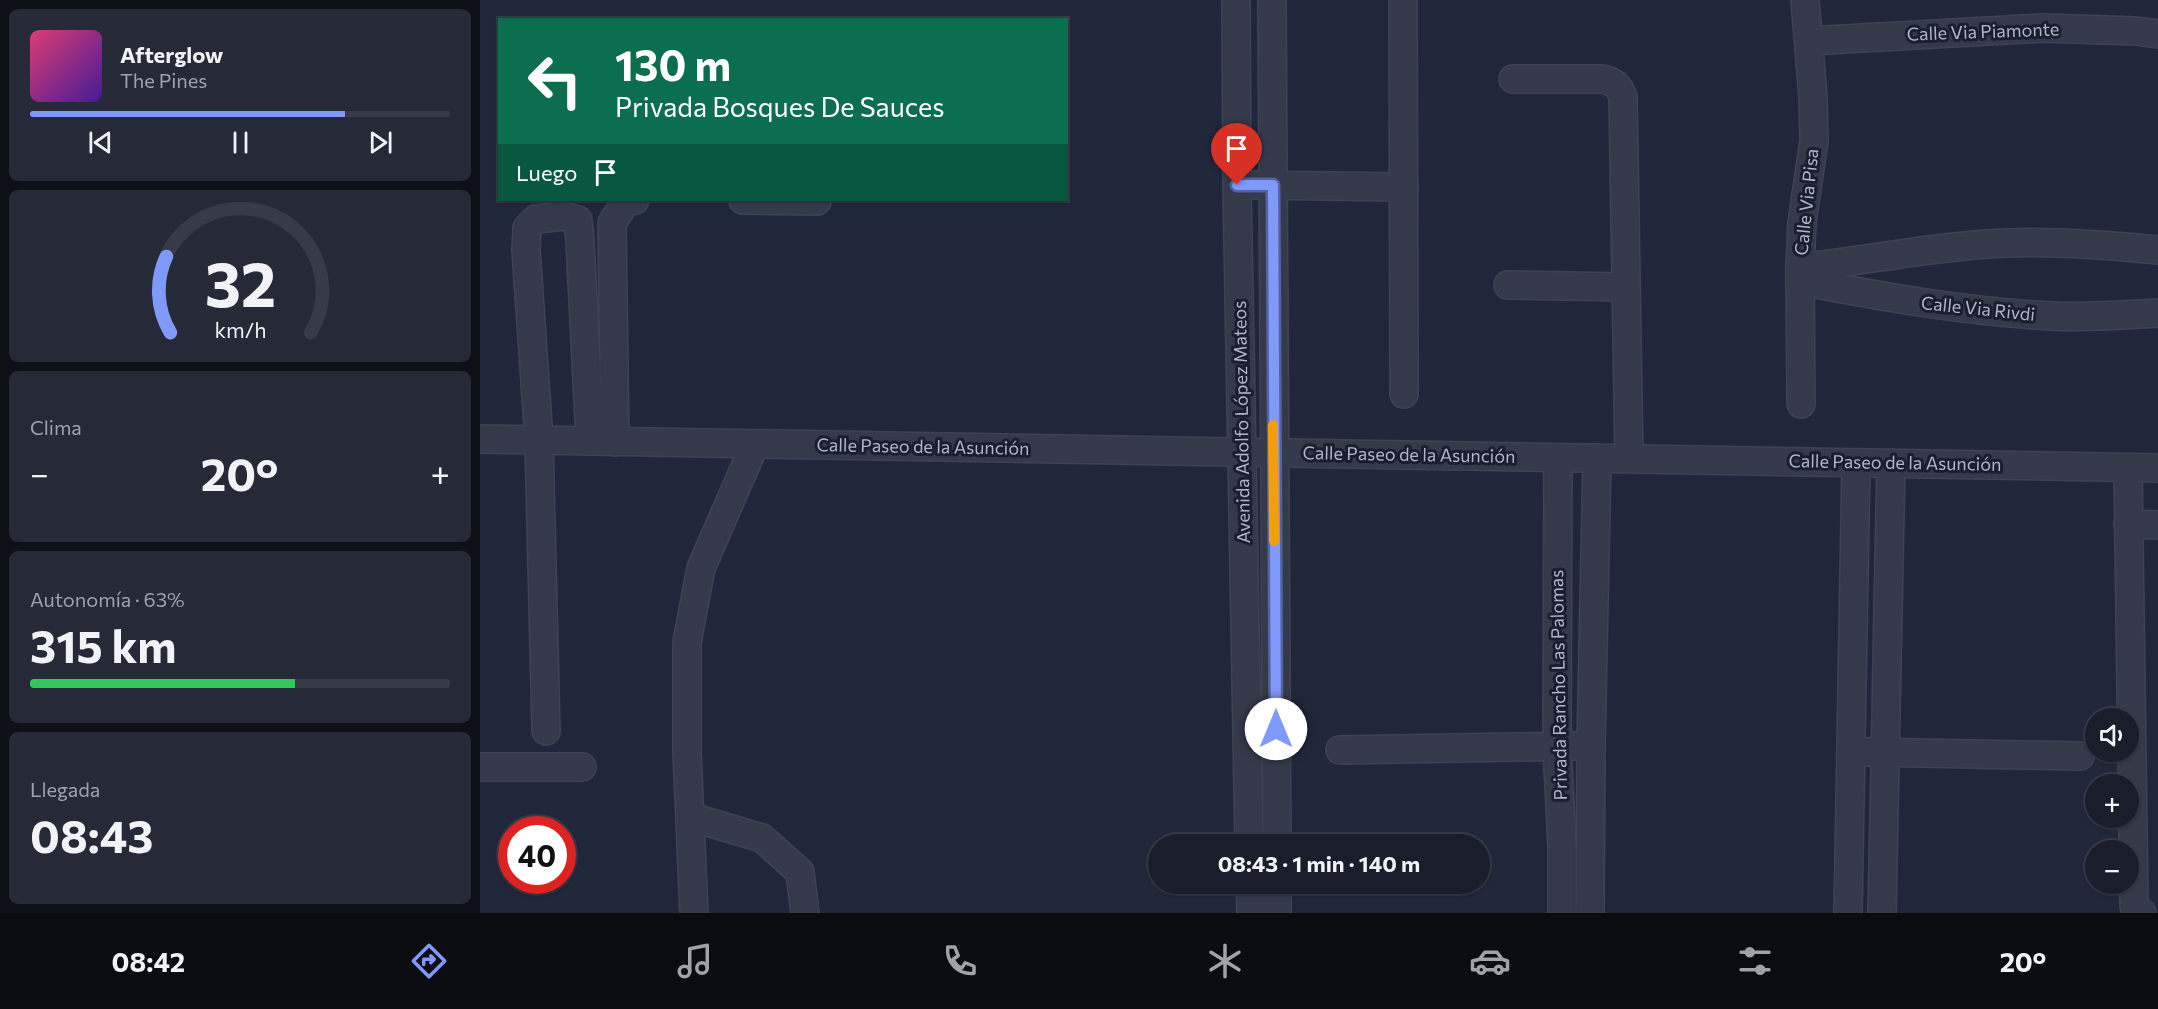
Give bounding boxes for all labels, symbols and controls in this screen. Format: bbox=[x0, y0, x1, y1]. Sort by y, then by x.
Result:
street label: Calle Via Piamonte bbox=[1906, 17, 2060, 45]
text: 130 m bbox=[615, 38, 731, 90]
text: Afterglow bbox=[120, 41, 223, 68]
icon: left bbox=[516, 42, 594, 120]
text: The Pines bbox=[120, 68, 207, 92]
text: Privada Bosques De Sauces bbox=[615, 90, 945, 123]
pin bbox=[1211, 123, 1262, 185]
icon: previous bbox=[84, 126, 117, 159]
icon: pause bbox=[224, 126, 257, 159]
icon: next bbox=[364, 126, 397, 159]
icon: arrive bbox=[1220, 132, 1253, 165]
street label: Calle Via Pisa bbox=[1789, 147, 1823, 256]
icon: arrive bbox=[589, 156, 622, 189]
text: Luego bbox=[516, 159, 577, 186]
text: 32 bbox=[204, 244, 276, 320]
street label: Calle Via Rivdi bbox=[1920, 291, 2036, 325]
street label: Avenida Adolfo López Mateos bbox=[1228, 301, 1254, 543]
text: km/h bbox=[214, 316, 266, 342]
text: Clima bbox=[30, 415, 82, 439]
street label: Calle Paseo de la Asunción bbox=[816, 433, 1030, 459]
street label: Calle Paseo de la Asunción bbox=[1302, 441, 1516, 467]
text: 20° bbox=[201, 445, 279, 500]
street label: Calle Paseo de la Asunción bbox=[1788, 449, 2002, 475]
text: − bbox=[30, 452, 49, 493]
text: + bbox=[431, 452, 450, 493]
street label: Privada Rancho Las Palomas bbox=[1545, 569, 1571, 801]
text: Autonomía · 63% bbox=[30, 587, 185, 611]
text: 315 km bbox=[30, 617, 177, 672]
position arrow bbox=[1244, 697, 1308, 761]
map controls bbox=[2085, 708, 2139, 894]
button: sound bbox=[2085, 708, 2139, 762]
button: + bbox=[2085, 774, 2139, 828]
text: Llegada bbox=[30, 777, 100, 801]
text: 08:43 bbox=[30, 807, 153, 862]
speed limit sign: 40 bbox=[498, 816, 576, 894]
button: − bbox=[2085, 840, 2139, 894]
text: 08:43 · 1 min · 140 m bbox=[1218, 850, 1420, 877]
icon: directions bbox=[408, 940, 450, 982]
icon: music bbox=[674, 940, 716, 982]
icon: phone bbox=[939, 940, 981, 982]
icon: climate bbox=[1204, 940, 1246, 982]
icon: car bbox=[1469, 940, 1511, 982]
icon: filters bbox=[1734, 940, 1776, 982]
text: 08:42 bbox=[112, 945, 185, 978]
text: 20° bbox=[2000, 945, 2046, 978]

